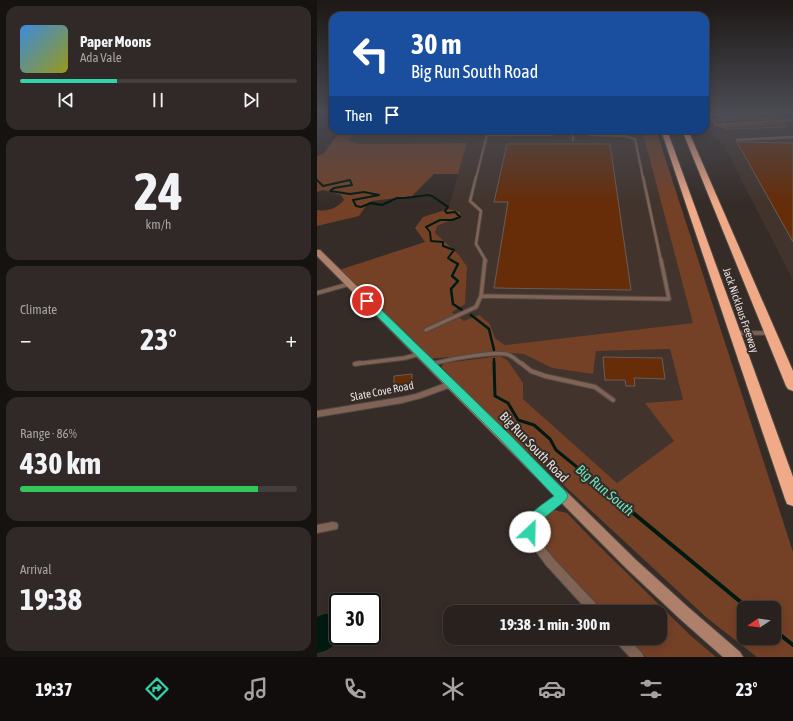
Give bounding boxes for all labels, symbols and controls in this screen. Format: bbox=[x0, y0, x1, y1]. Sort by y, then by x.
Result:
icon: left bbox=[345, 28, 397, 80]
text: 30 m bbox=[411, 28, 461, 60]
text: Paper Moons bbox=[80, 33, 151, 50]
text: Ada Vale bbox=[80, 50, 122, 65]
text: Big Run South Road bbox=[411, 61, 538, 82]
icon: previous bbox=[55, 89, 77, 111]
icon: pause bbox=[147, 89, 169, 111]
icon: next bbox=[240, 89, 262, 111]
icon: arrive bbox=[381, 104, 403, 126]
text: Then bbox=[345, 107, 373, 124]
text: 24 bbox=[134, 161, 183, 221]
text: km/h bbox=[146, 217, 171, 232]
street label: Jack Nicklaus Freeway bbox=[721, 266, 761, 355]
pin bbox=[350, 284, 384, 318]
icon: arrive bbox=[356, 290, 378, 312]
text: Climate bbox=[20, 302, 57, 317]
text: 23° bbox=[140, 322, 177, 356]
text: − bbox=[20, 326, 31, 352]
text: + bbox=[286, 326, 297, 352]
street label: Slate Cove Road bbox=[349, 379, 415, 403]
street label: Big Run South Road bbox=[497, 409, 571, 485]
text: Range · 86% bbox=[20, 426, 77, 441]
text: 430 km bbox=[20, 446, 101, 480]
water label: Big Run South bbox=[573, 461, 637, 519]
position arrow bbox=[509, 511, 551, 553]
text: Arrival bbox=[20, 562, 52, 577]
text: 19:38 bbox=[20, 582, 82, 616]
speed limit sign: 30 bbox=[329, 593, 381, 645]
north arrow bbox=[737, 601, 781, 645]
map controls bbox=[737, 601, 781, 645]
text: 19:38 · 1 min · 300 m bbox=[500, 616, 610, 633]
icon: directions bbox=[143, 675, 171, 703]
icon: music bbox=[242, 675, 270, 703]
icon: phone bbox=[341, 675, 369, 703]
icon: climate bbox=[439, 675, 467, 703]
icon: car bbox=[538, 675, 566, 703]
icon: filters bbox=[637, 675, 665, 703]
text: 19:37 bbox=[35, 679, 72, 700]
text: 23° bbox=[736, 679, 758, 700]

